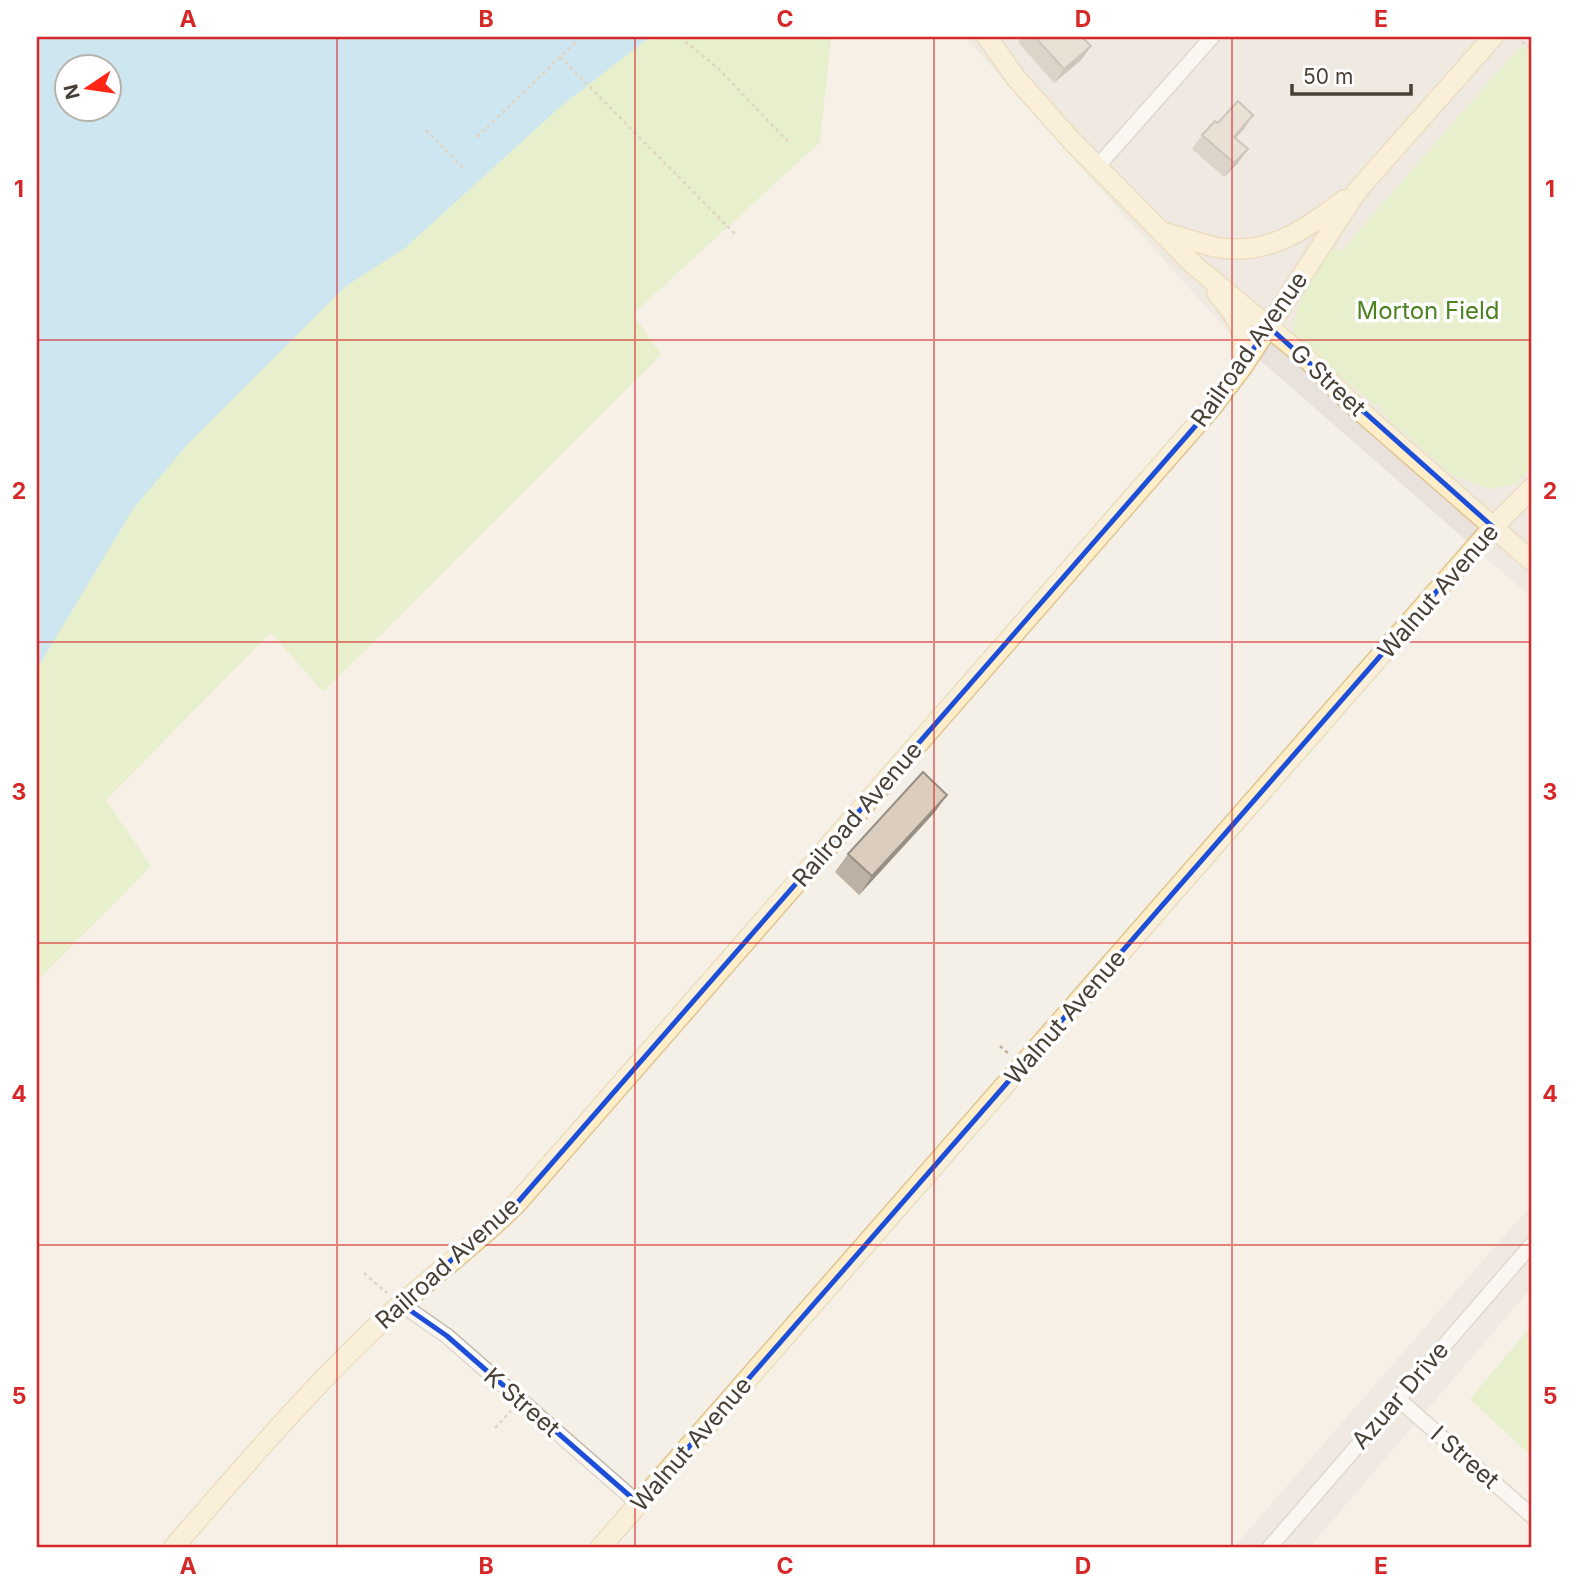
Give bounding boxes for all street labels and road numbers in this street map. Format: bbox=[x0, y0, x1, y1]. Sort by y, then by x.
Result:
street label: Railroad Avenue bbox=[1185, 266, 1313, 432]
street label: G Street bbox=[1284, 338, 1372, 422]
street label: Walnut Avenue bbox=[1372, 518, 1504, 664]
street label: Railroad Avenue bbox=[786, 735, 928, 893]
street label: Walnut Avenue bbox=[999, 944, 1131, 1090]
street label: Railroad Avenue bbox=[369, 1191, 525, 1335]
street label: Azuar Drive bbox=[1345, 1335, 1455, 1455]
street label: K Street bbox=[478, 1361, 566, 1443]
street label: Walnut Avenue bbox=[625, 1371, 757, 1517]
street label: I Street bbox=[1425, 1420, 1505, 1495]

